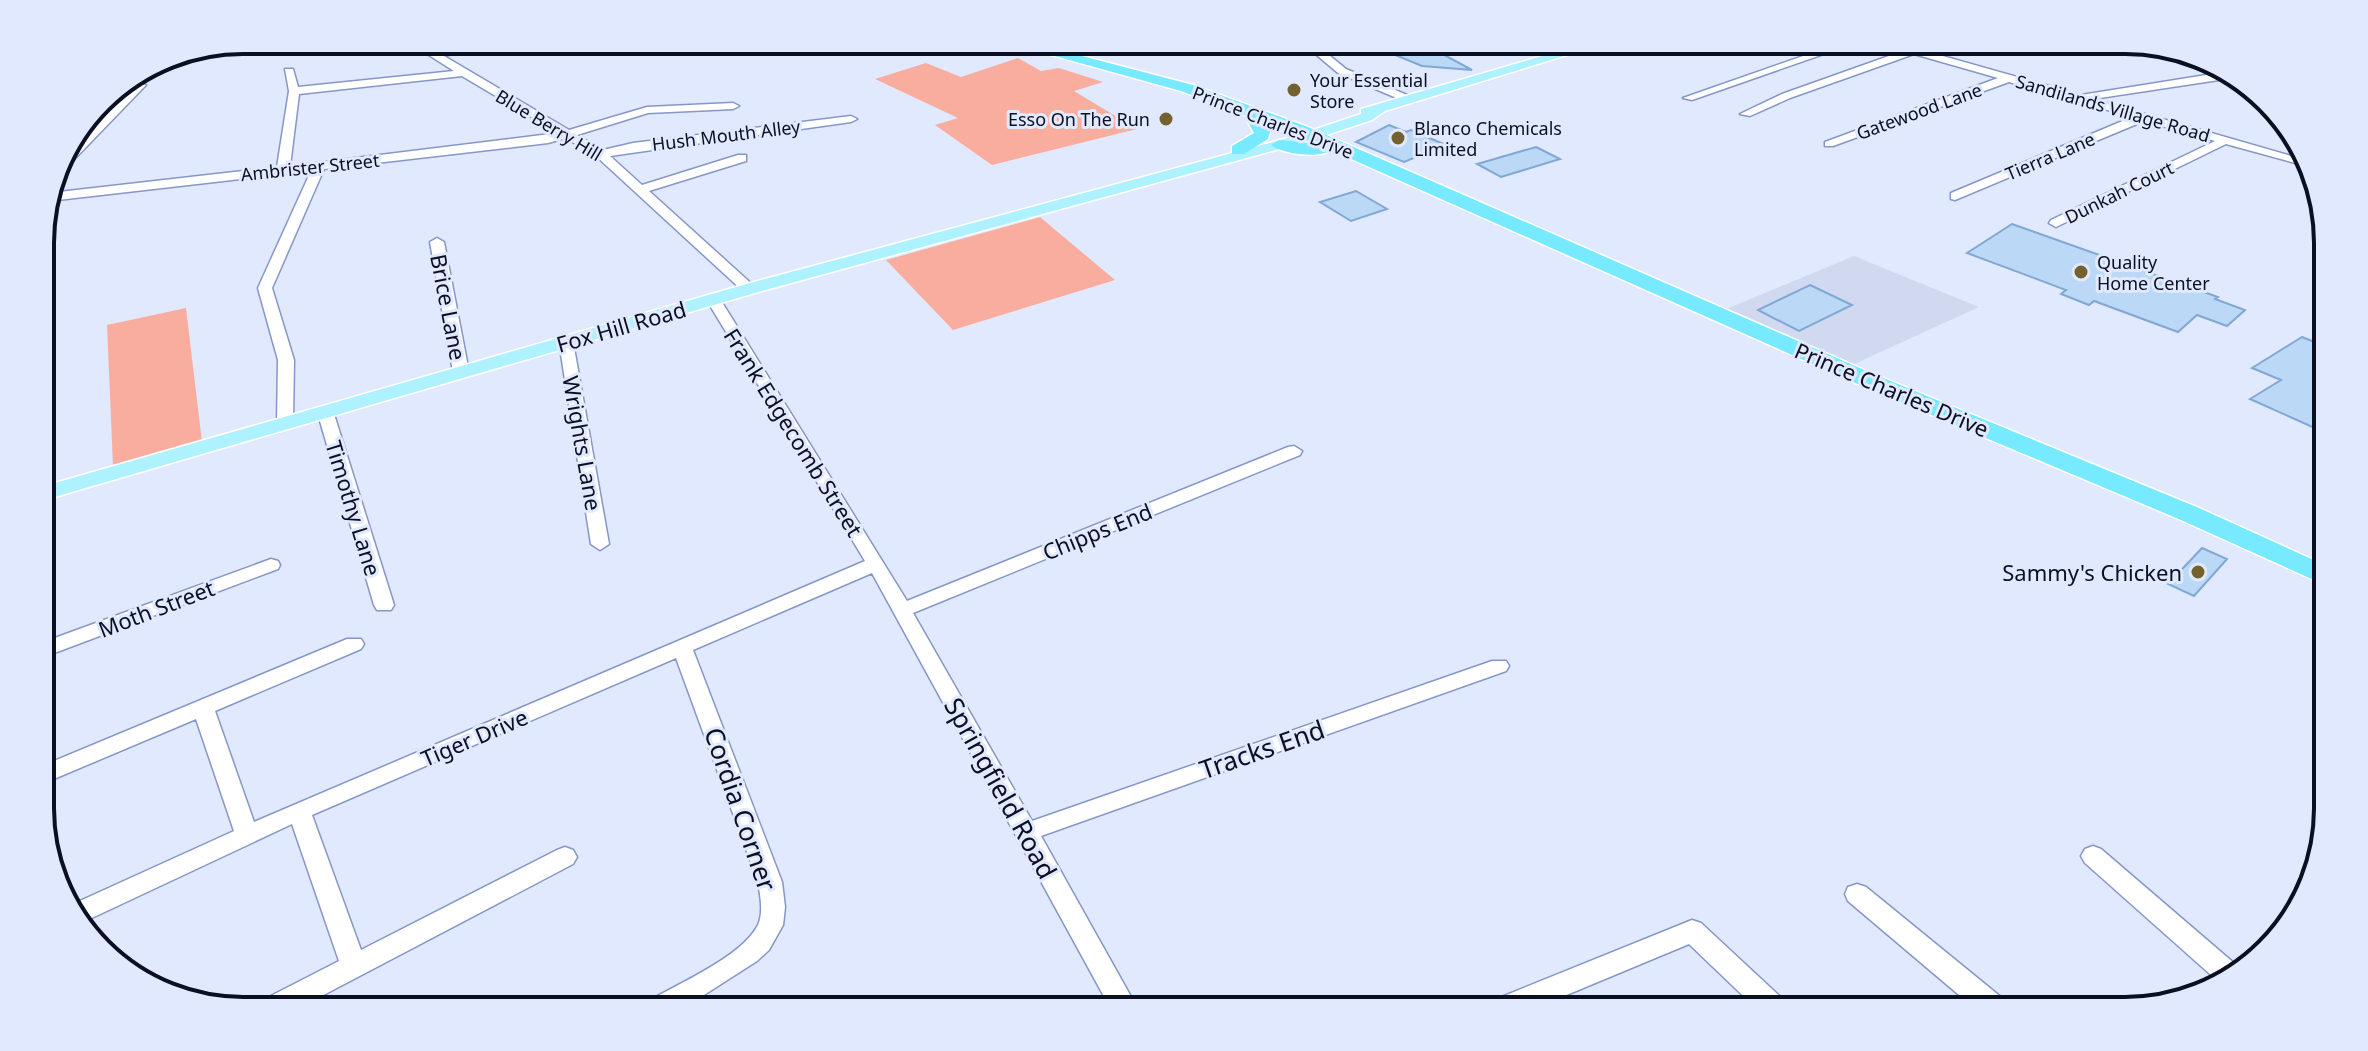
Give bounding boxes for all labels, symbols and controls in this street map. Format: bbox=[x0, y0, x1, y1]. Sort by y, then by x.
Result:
place label: Your Essential Store bbox=[1310, 68, 1428, 113]
street label: Sandilands Village Road bbox=[2013, 69, 2213, 147]
street label: Gatewood Lane bbox=[1853, 77, 1985, 145]
street label: Prince Charles Drive bbox=[1189, 80, 1357, 164]
marker: Your Essential Store bbox=[1285, 81, 1303, 99]
street label: Blue Berry Hill bbox=[491, 84, 607, 166]
place label: Esso On The Run bbox=[1008, 107, 1150, 131]
marker: Esso On The Run bbox=[1157, 110, 1175, 128]
street label: Hush Mouth Alley bbox=[650, 114, 802, 156]
place label: Blanco Chemicals Limited bbox=[1414, 116, 1562, 161]
street label: Tierra Lane bbox=[2002, 126, 2098, 186]
marker: Blanco Chemicals Limited bbox=[1389, 129, 1407, 147]
street label: Ambrister Street bbox=[240, 148, 381, 186]
street label: Dunkah Court bbox=[2061, 155, 2178, 229]
place label: Quality Home Center bbox=[2097, 250, 2210, 295]
street label: Brice Lane bbox=[424, 251, 474, 363]
marker: Quality Home Center bbox=[2072, 263, 2090, 281]
street label: Fox Hill Road bbox=[553, 293, 689, 359]
street label: Frank Edgecomb Street bbox=[718, 322, 870, 542]
street label: Prince Charles Drive bbox=[1790, 335, 1994, 443]
street label: Wrights Lane bbox=[556, 373, 610, 513]
street label: Timothy Lane bbox=[319, 437, 389, 579]
street label: Chipps End bbox=[1038, 495, 1156, 567]
place label: Sammy's Chicken bbox=[2002, 557, 2182, 587]
marker: Sammy's Chicken bbox=[2189, 563, 2207, 581]
street label: Moth Street bbox=[94, 572, 218, 644]
street label: Springfield Road bbox=[936, 691, 1066, 885]
street label: Tiger Drive bbox=[416, 701, 532, 773]
street label: Tracks End bbox=[1195, 711, 1329, 787]
street label: Cordia Corner bbox=[696, 722, 786, 896]

